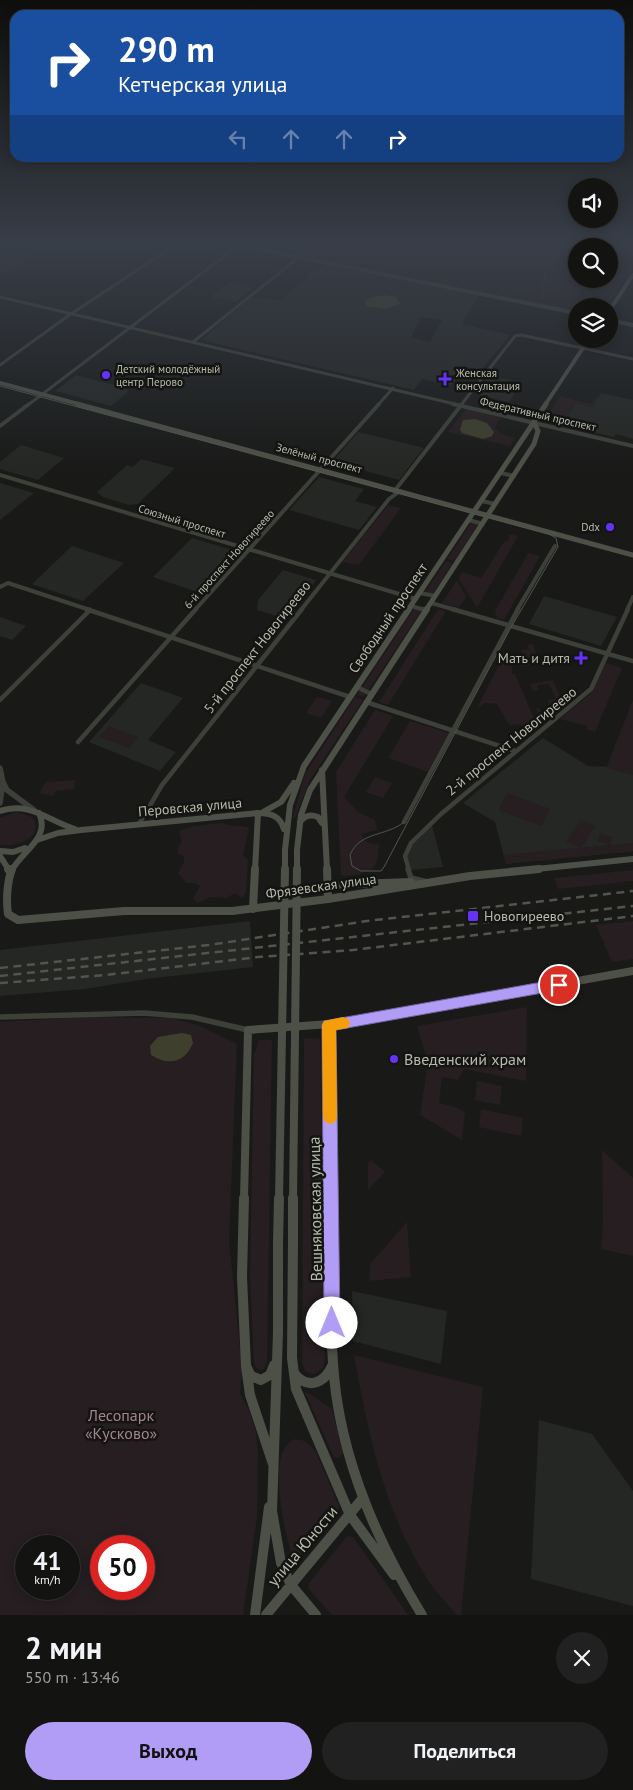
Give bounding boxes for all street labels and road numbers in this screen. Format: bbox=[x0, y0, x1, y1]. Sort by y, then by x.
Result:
street label: Федеративный проспект bbox=[479, 394, 598, 434]
street label: Зелёный проспект bbox=[275, 440, 364, 476]
street label: Союзный проспект bbox=[137, 501, 228, 541]
street label: 6-й проспект Новогиреево bbox=[181, 507, 277, 611]
street label: Свободный проспект bbox=[344, 559, 432, 676]
street label: 5-й проспект Новогиреево bbox=[200, 577, 314, 717]
street label: 2-й проспект Новогиреево bbox=[442, 683, 580, 799]
street label: Перовская улица bbox=[137, 793, 243, 821]
street label: Фрязевская улица bbox=[265, 869, 377, 903]
street label: Вешняковская улица bbox=[304, 1136, 326, 1282]
street label: улица Юности bbox=[263, 1502, 341, 1590]

